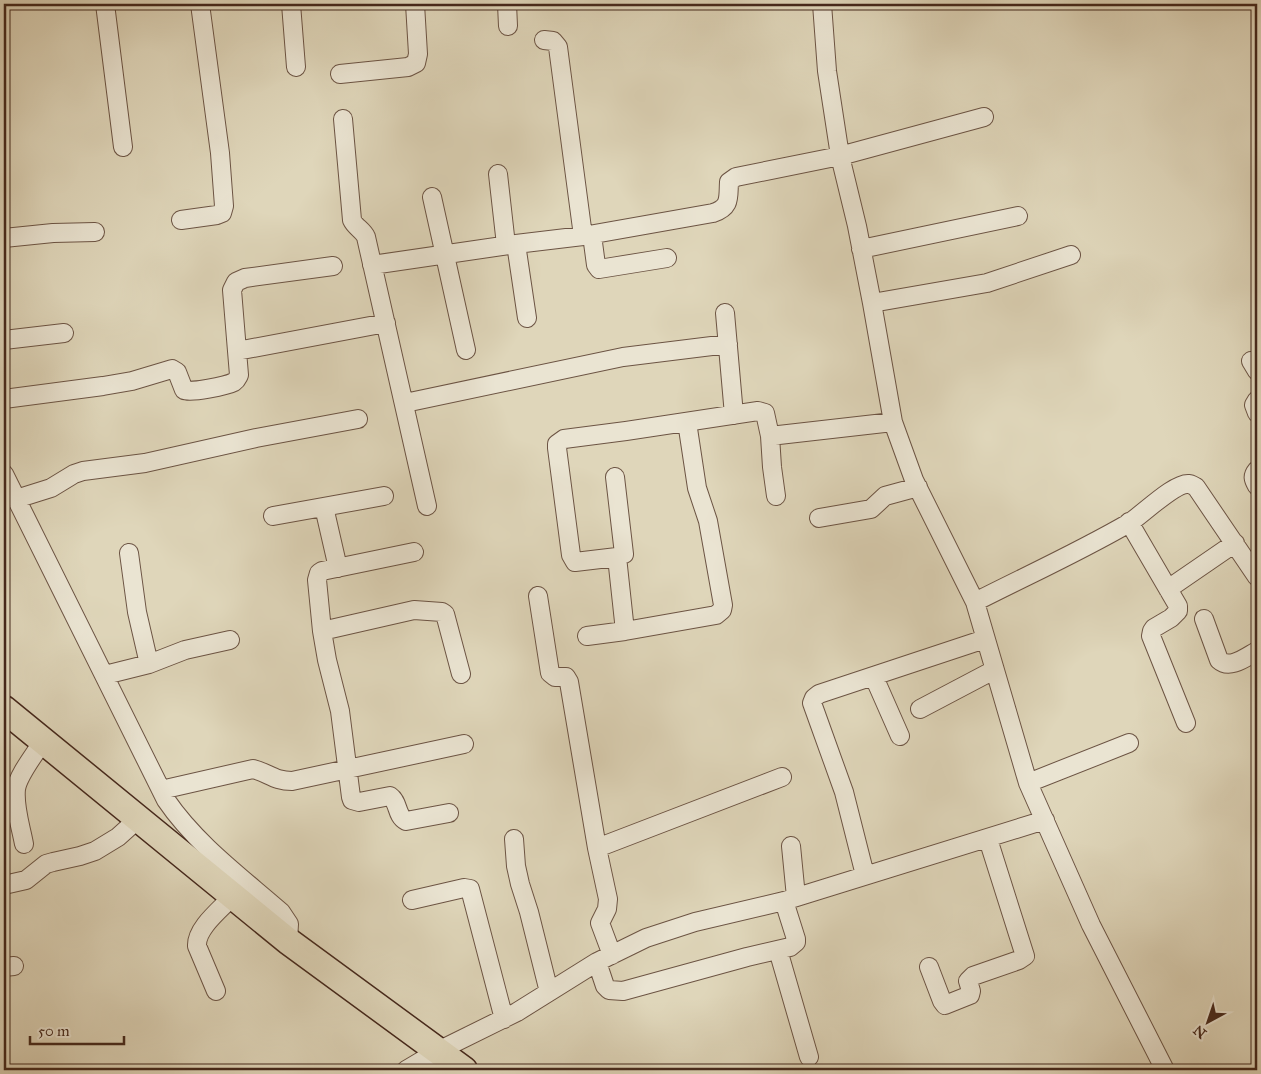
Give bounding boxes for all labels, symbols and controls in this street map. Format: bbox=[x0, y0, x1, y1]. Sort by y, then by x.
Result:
north arrow bbox=[1184, 996, 1234, 1046]
scale bar bbox=[30, 1014, 124, 1046]
text: N bbox=[1190, 1021, 1210, 1042]
text: 50 m bbox=[38, 1022, 70, 1040]

